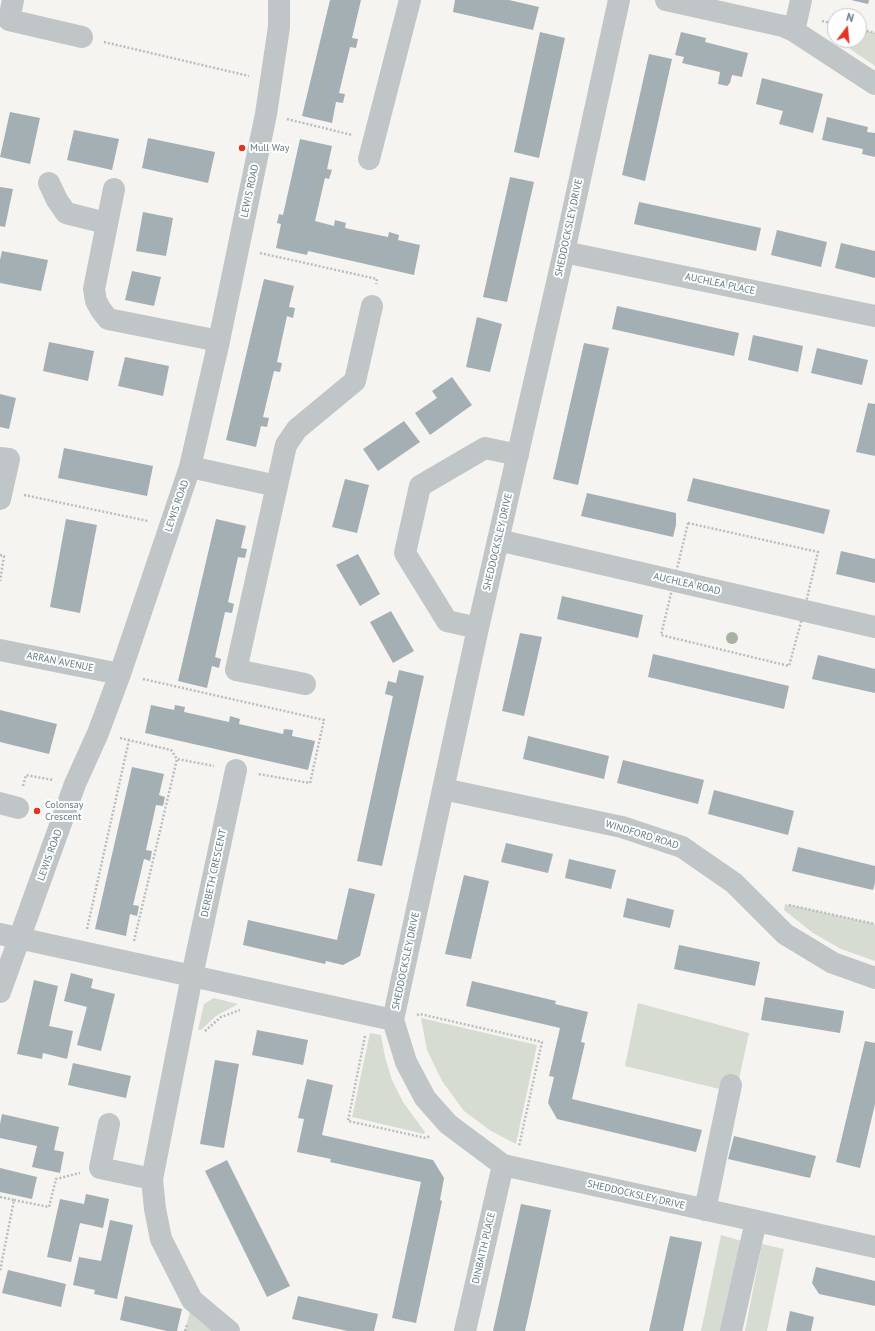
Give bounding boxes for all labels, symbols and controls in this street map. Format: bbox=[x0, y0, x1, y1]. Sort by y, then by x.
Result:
north arrow bbox=[827, 8, 867, 48]
text: N bbox=[845, 10, 855, 25]
place label: Mull Way bbox=[250, 142, 289, 154]
marker: Mull Way bbox=[237, 143, 247, 153]
street label: LEWIS ROAD bbox=[238, 163, 262, 219]
street label: SHEDDOCKSLEY DRIVE bbox=[553, 178, 585, 278]
street label: AUCHLEA PLACE bbox=[684, 271, 756, 297]
street label: LEWIS ROAD bbox=[163, 478, 191, 534]
street label: SHEDDOCKSLEY DRIVE bbox=[481, 492, 515, 592]
street label: AUCHLEA ROAD bbox=[652, 570, 722, 598]
street label: ARRAN AVENUE bbox=[26, 650, 94, 674]
place label: Colonsay Crescent bbox=[45, 799, 83, 822]
marker: Colonsay Crescent bbox=[32, 806, 42, 816]
street label: WINDFORD ROAD bbox=[604, 818, 680, 852]
street label: LEWIS ROAD bbox=[35, 827, 65, 883]
street label: DERBETH CRESCENT bbox=[199, 828, 229, 918]
street label: SHEDDOCKSLEY DRIVE bbox=[390, 911, 422, 1011]
street label: SHEDDOCKSLEY DRIVE bbox=[586, 1178, 686, 1212]
street label: DINBAITH PLACE bbox=[470, 1211, 498, 1285]

